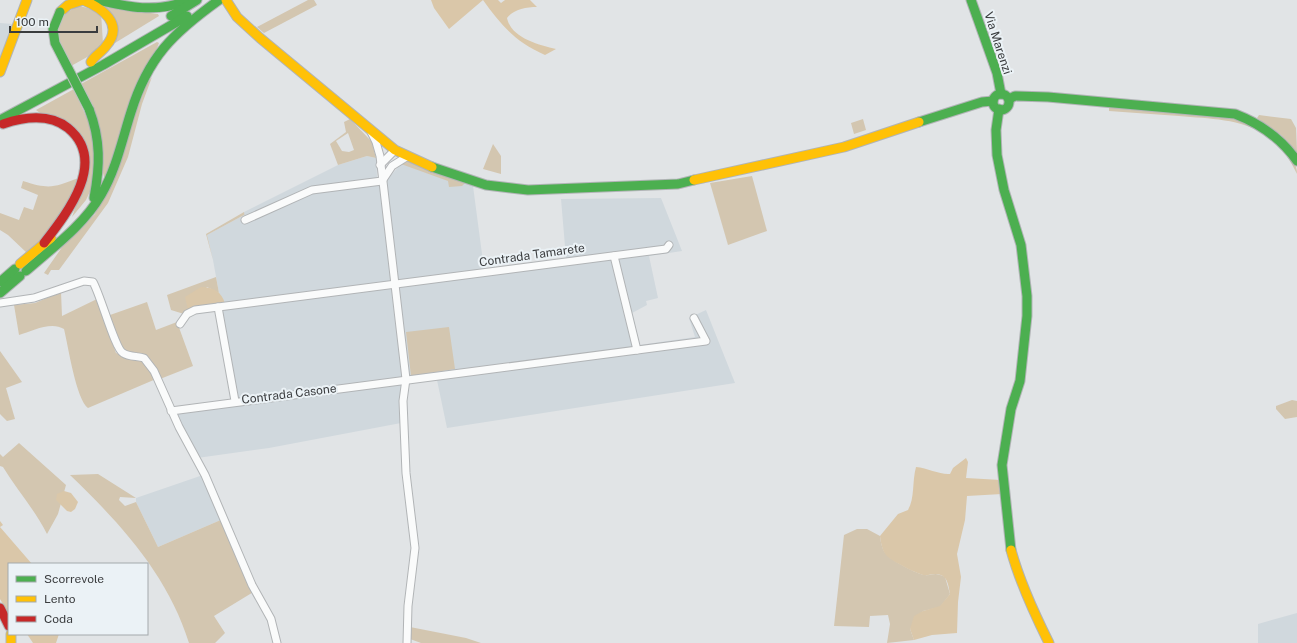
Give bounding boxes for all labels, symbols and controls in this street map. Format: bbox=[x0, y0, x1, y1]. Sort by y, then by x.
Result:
scale bar bbox=[10, 8, 97, 34]
street label: Via Marenzi bbox=[981, 10, 1015, 76]
text: 100 m bbox=[16, 15, 49, 29]
street label: Contrada Tamarete bbox=[478, 241, 586, 269]
street label: Contrada Casone bbox=[241, 381, 337, 407]
legend bbox=[8, 563, 148, 635]
text: Scorrevole bbox=[44, 572, 104, 586]
text: Lento bbox=[44, 592, 76, 606]
text: Coda bbox=[44, 612, 73, 626]

